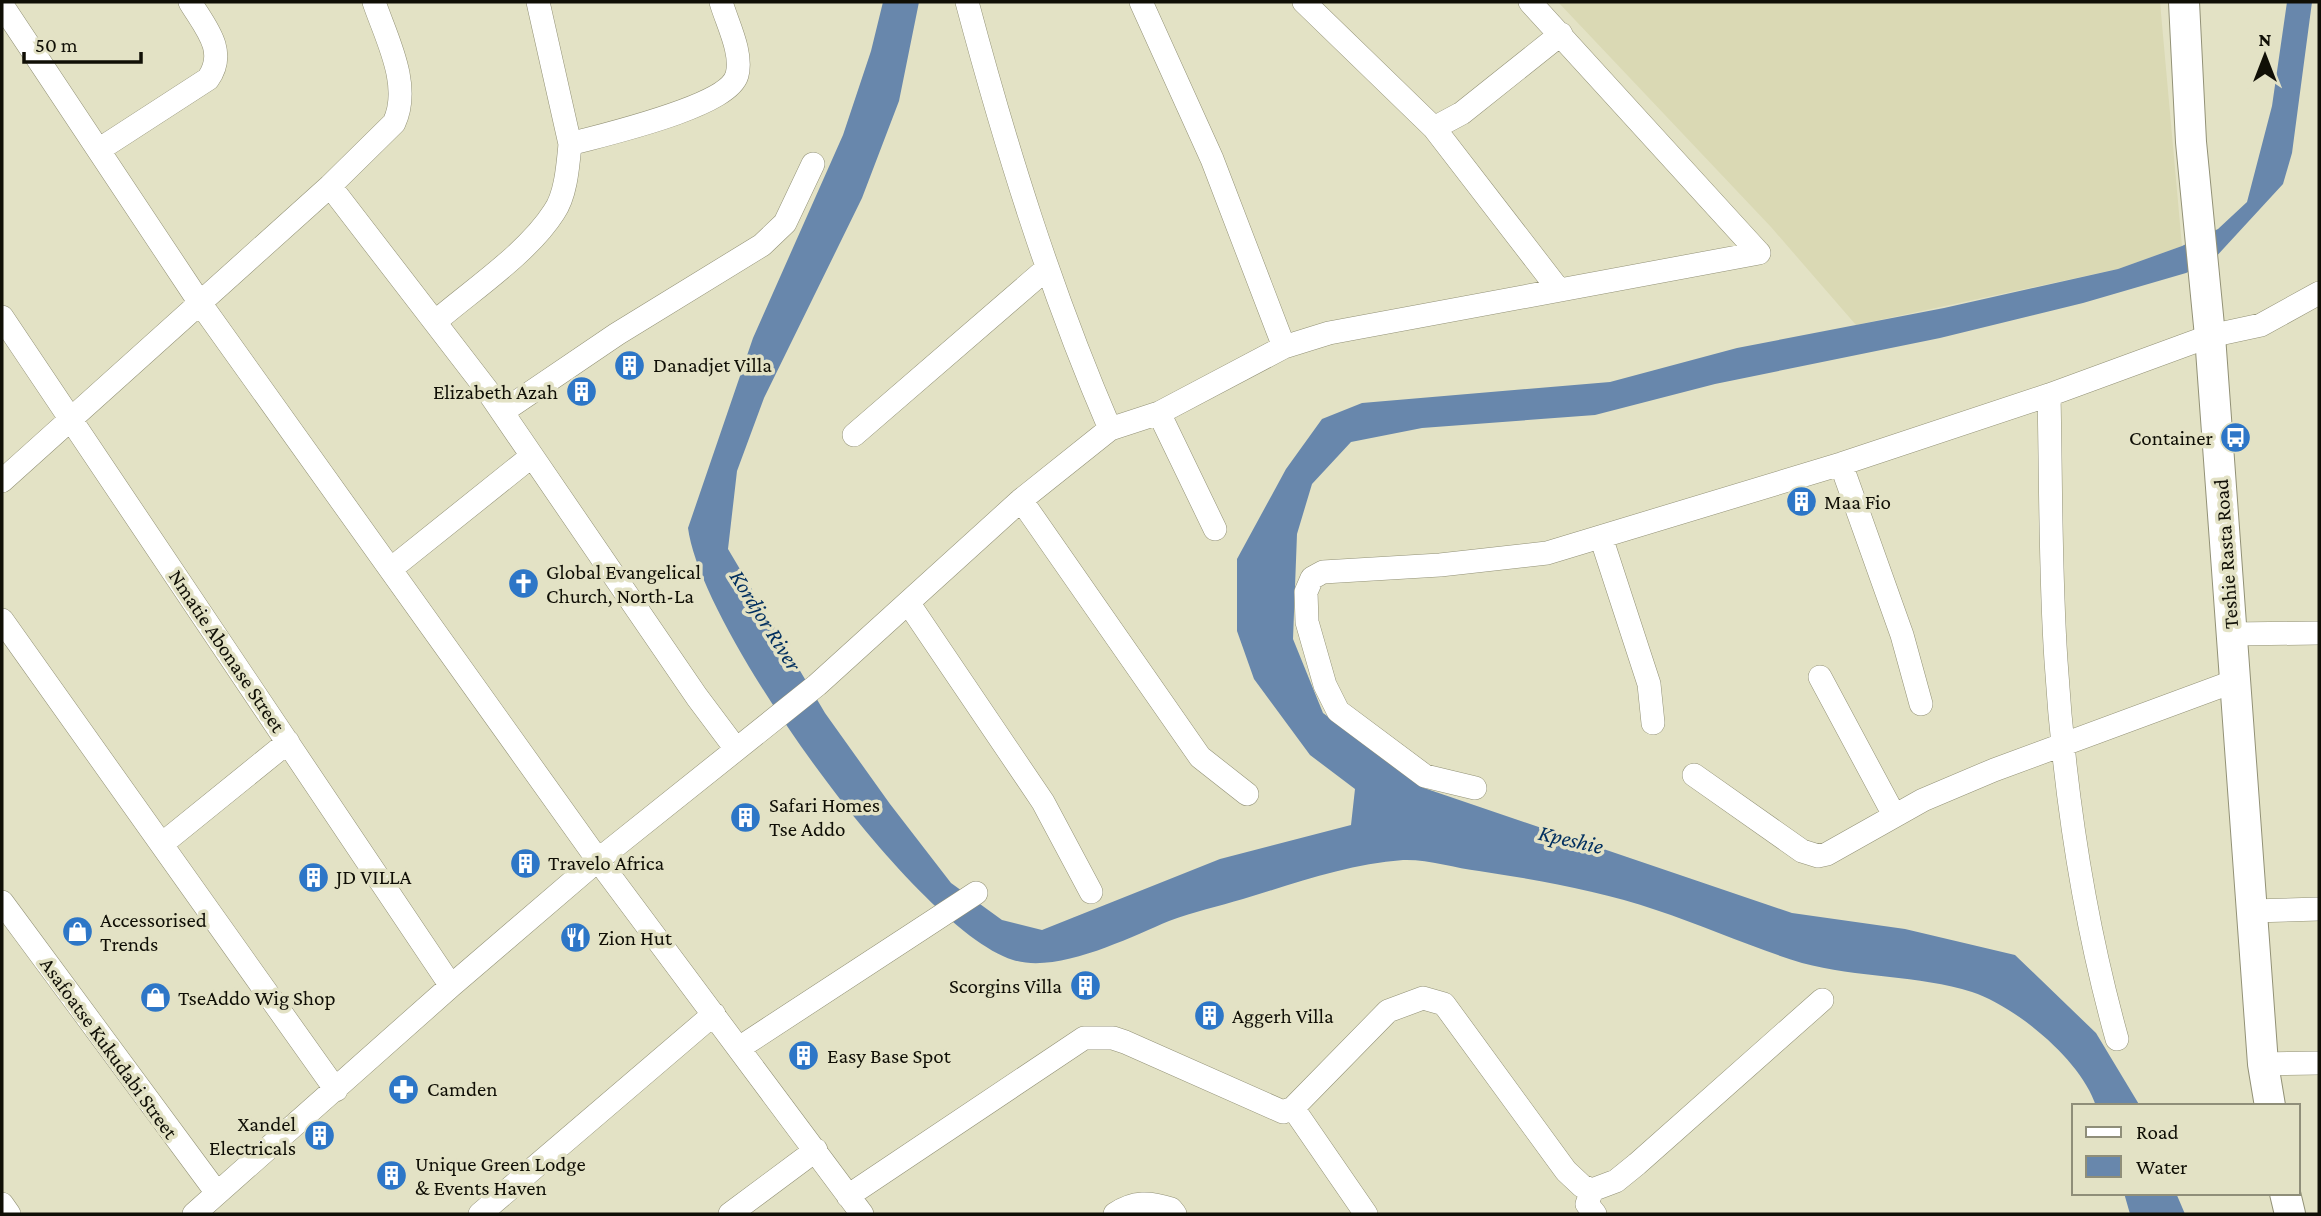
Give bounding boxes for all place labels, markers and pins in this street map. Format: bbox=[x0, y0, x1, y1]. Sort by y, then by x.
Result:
building icon: Danadjet Villa bbox=[613, 348, 647, 382]
place label: Danadjet Villa bbox=[653, 353, 772, 377]
building icon: Elizabeth Azah bbox=[564, 375, 598, 409]
place label: Elizabeth Azah bbox=[433, 380, 558, 404]
bus stop icon: Container bbox=[2219, 421, 2253, 455]
place label: Container bbox=[2129, 426, 2214, 450]
building icon: Maa Fio bbox=[1784, 485, 1818, 519]
place label: Maa Fio bbox=[1824, 490, 1891, 514]
place label: Global Evangelical Church, North-La bbox=[546, 560, 701, 608]
church icon: Global Evangelical Church, North-La bbox=[506, 567, 540, 601]
place label: Safari Homes Tse Addo bbox=[769, 793, 880, 841]
building icon: Safari Homes Tse Addo bbox=[729, 800, 763, 834]
building icon: Travelo Africa bbox=[508, 846, 542, 880]
place label: Travelo Africa bbox=[548, 851, 665, 875]
building icon: JD VILLA bbox=[296, 860, 330, 894]
place label: JD VILLA bbox=[334, 865, 412, 889]
place label: Accessorised Trends bbox=[100, 908, 207, 956]
shop icon: Accessorised Trends bbox=[60, 915, 94, 949]
restaurant icon: Zion Hut bbox=[558, 921, 592, 955]
place label: Zion Hut bbox=[598, 926, 673, 950]
building icon: Scorgins Villa bbox=[1068, 969, 1102, 1003]
place label: Scorgins Villa bbox=[949, 974, 1062, 998]
shop icon: TseAddo Wig Shop bbox=[138, 981, 172, 1015]
place label: TseAddo Wig Shop bbox=[178, 986, 336, 1010]
building icon: Aggerh Villa bbox=[1192, 999, 1226, 1033]
place label: Aggerh Villa bbox=[1232, 1004, 1334, 1028]
building icon: Easy Base Spot bbox=[787, 1039, 821, 1073]
place label: Easy Base Spot bbox=[827, 1044, 952, 1068]
pharmacy icon: Camden bbox=[387, 1072, 421, 1106]
place label: Camden bbox=[427, 1077, 497, 1101]
place label: Xandel Electricals bbox=[209, 1112, 296, 1160]
building icon: Xandel Electricals bbox=[302, 1119, 336, 1153]
place label: Unique Green Lodge & Events Haven bbox=[415, 1152, 586, 1200]
building icon: Unique Green Lodge & Events Haven bbox=[375, 1159, 409, 1193]

